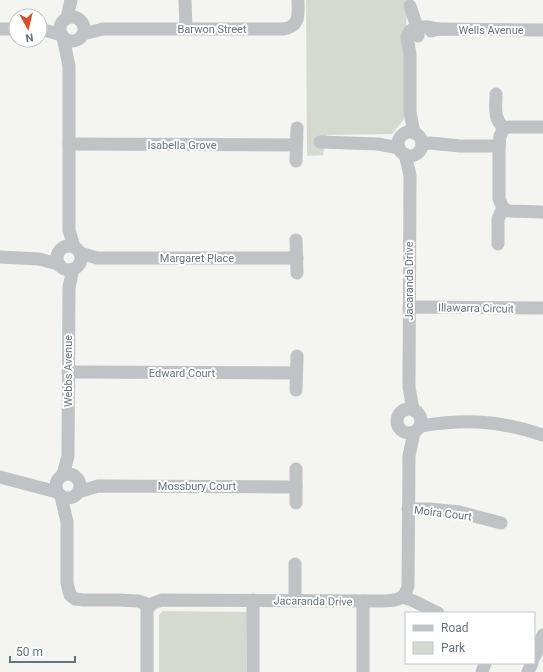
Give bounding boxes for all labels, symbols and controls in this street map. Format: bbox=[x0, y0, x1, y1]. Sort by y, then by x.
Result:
north arrow bbox=[8, 8, 48, 48]
street label: Barwon Street bbox=[177, 23, 247, 36]
street label: Wells Avenue bbox=[458, 24, 524, 37]
text: N bbox=[24, 30, 34, 44]
street label: Isabella Grove bbox=[147, 139, 217, 152]
street label: Jacaranda Drive bbox=[403, 241, 416, 321]
street label: Margaret Place bbox=[160, 252, 234, 265]
street label: Illawarra Circuit bbox=[438, 301, 515, 316]
street label: Webbs Avenue bbox=[62, 335, 75, 407]
street label: Edward Court bbox=[149, 367, 216, 380]
street label: Mossbury Court bbox=[158, 480, 237, 493]
street label: Moira Court bbox=[413, 504, 473, 524]
street label: Jacaranda Drive bbox=[273, 594, 353, 609]
legend bbox=[405, 612, 535, 664]
text: Road bbox=[441, 621, 469, 635]
scale bar bbox=[10, 638, 75, 664]
text: Park bbox=[441, 641, 466, 655]
text: 50 m bbox=[16, 645, 43, 659]

